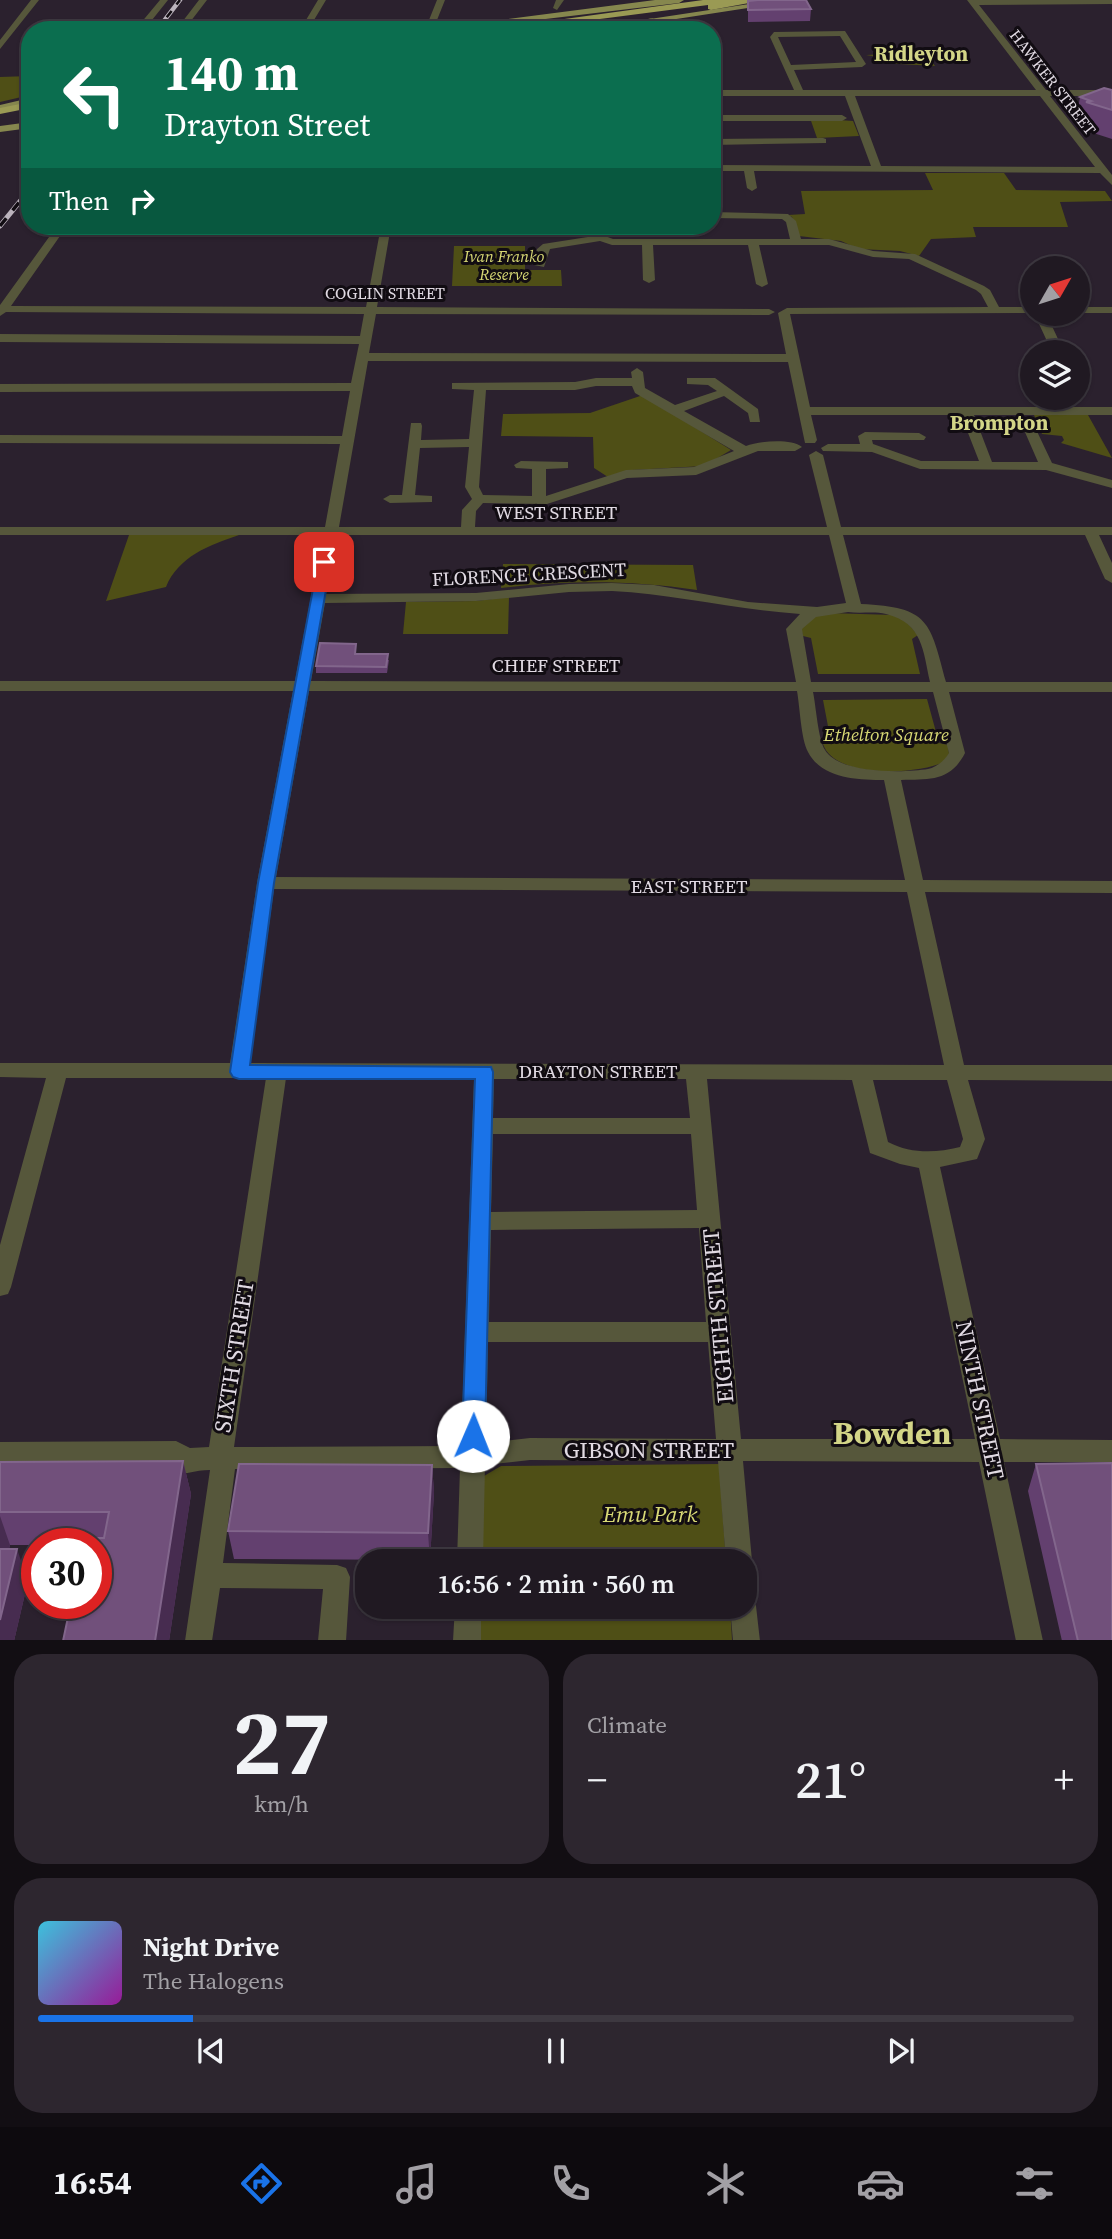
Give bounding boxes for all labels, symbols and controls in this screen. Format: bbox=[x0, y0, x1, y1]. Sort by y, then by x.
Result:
street label: HAWKER STREET bbox=[1005, 25, 1101, 140]
text: 140 m bbox=[164, 39, 299, 106]
district label: Ridleyton bbox=[874, 39, 968, 68]
icon: left bbox=[49, 49, 140, 140]
text: Drayton Street bbox=[164, 103, 370, 147]
icon: right bbox=[123, 182, 161, 220]
text: Then bbox=[49, 183, 109, 219]
park label: Ivan Franko Reserve bbox=[463, 245, 544, 285]
north arrow bbox=[1020, 256, 1090, 326]
map controls bbox=[1020, 256, 1090, 410]
street label: COGLIN STREET bbox=[325, 282, 445, 304]
button: layers bbox=[1020, 340, 1090, 410]
district label: Brompton bbox=[950, 408, 1048, 437]
street label: WEST STREET bbox=[495, 499, 618, 525]
pin bbox=[294, 532, 354, 592]
icon: arrive bbox=[305, 543, 343, 581]
street label: FLORENCE CRESCENT bbox=[431, 556, 627, 592]
street label: CHIEF STREET bbox=[492, 652, 621, 678]
park label: Ethelton Square bbox=[822, 721, 949, 747]
street label: EAST STREET bbox=[631, 873, 748, 899]
street label: DRAYTON STREET bbox=[519, 1058, 678, 1084]
street label: EIGHTH STREET bbox=[694, 1227, 742, 1404]
street label: SIXTH STREET bbox=[206, 1277, 262, 1435]
street label: NINTH STREET bbox=[948, 1318, 1012, 1482]
position arrow bbox=[436, 1399, 510, 1473]
district label: Bowden bbox=[833, 1411, 952, 1455]
street label: GIBSON STREET bbox=[564, 1434, 734, 1466]
park label: Emu Park bbox=[602, 1498, 697, 1530]
speed limit sign: 30 bbox=[21, 1528, 112, 1619]
text: 16:56 · 2 min · 560 m bbox=[437, 1566, 675, 1602]
text: 27 bbox=[232, 1680, 331, 1804]
text: Climate bbox=[587, 1709, 667, 1741]
text: 21° bbox=[795, 1744, 866, 1815]
text: − bbox=[587, 1754, 607, 1806]
text: + bbox=[1054, 1754, 1074, 1806]
text: km/h bbox=[254, 1788, 309, 1820]
text: Night Drive bbox=[143, 1929, 279, 1965]
text: The Halogens bbox=[143, 1965, 284, 1997]
icon: previous bbox=[192, 2032, 230, 2070]
icon: pause bbox=[537, 2032, 575, 2070]
icon: next bbox=[882, 2032, 920, 2070]
icon: directions bbox=[237, 2159, 286, 2208]
icon: music bbox=[392, 2159, 441, 2208]
icon: phone bbox=[546, 2159, 595, 2208]
icon: climate bbox=[701, 2159, 750, 2208]
icon: car bbox=[856, 2159, 905, 2208]
icon: filters bbox=[1010, 2159, 1059, 2208]
text: 16:54 bbox=[53, 2161, 132, 2205]

